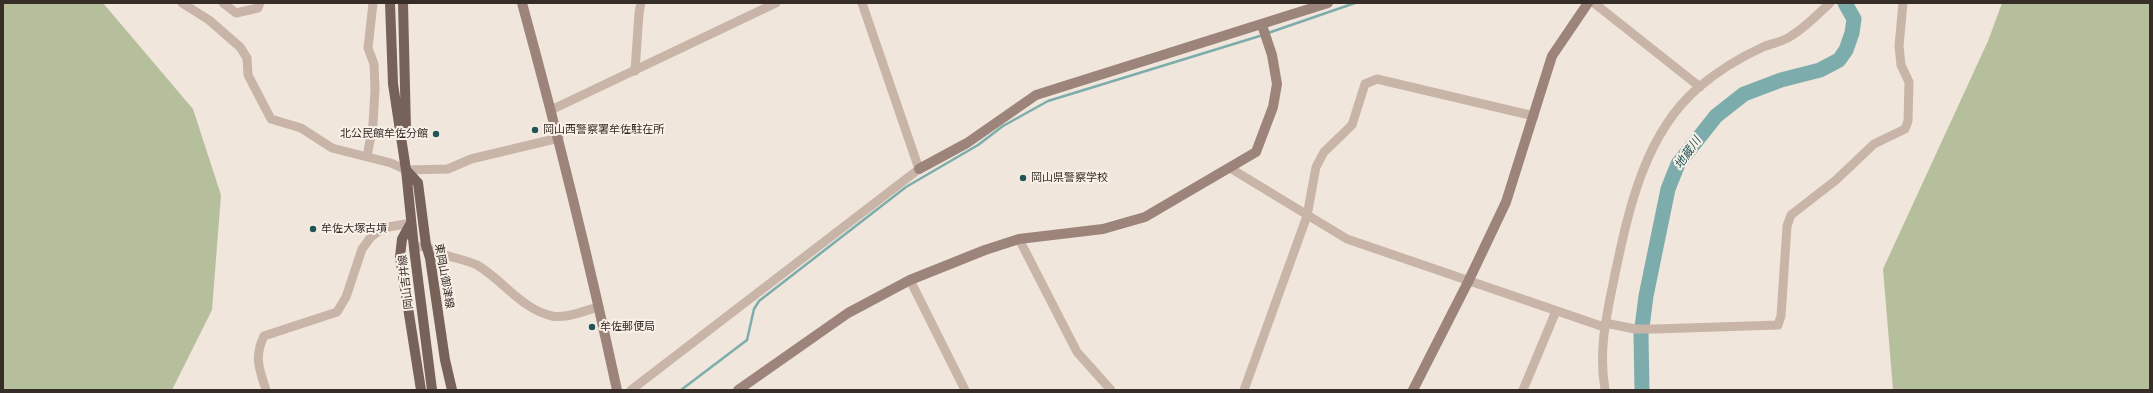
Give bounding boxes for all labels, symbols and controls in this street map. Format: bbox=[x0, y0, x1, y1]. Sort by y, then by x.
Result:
place label: 岡山西警察署牟佐駐在所 bbox=[543, 123, 664, 137]
marker: 岡山西警察署牟佐駐在所 bbox=[530, 125, 540, 135]
place label: 北公民館牟佐分館 bbox=[340, 127, 428, 141]
marker: 北公民館牟佐分館 bbox=[431, 129, 441, 139]
water label: 地蔵川 bbox=[1672, 134, 1704, 172]
place label: 岡山県警察学校 bbox=[1031, 171, 1108, 185]
marker: 岡山県警察学校 bbox=[1018, 173, 1028, 183]
place label: 牟佐大塚古墳 bbox=[321, 222, 387, 236]
marker: 牟佐大塚古墳 bbox=[308, 224, 318, 234]
street label: 東岡山御津線 bbox=[432, 242, 456, 310]
street label: 岡山吉井線 bbox=[396, 254, 416, 310]
place label: 牟佐郵便局 bbox=[600, 320, 655, 334]
marker: 牟佐郵便局 bbox=[587, 322, 597, 332]

